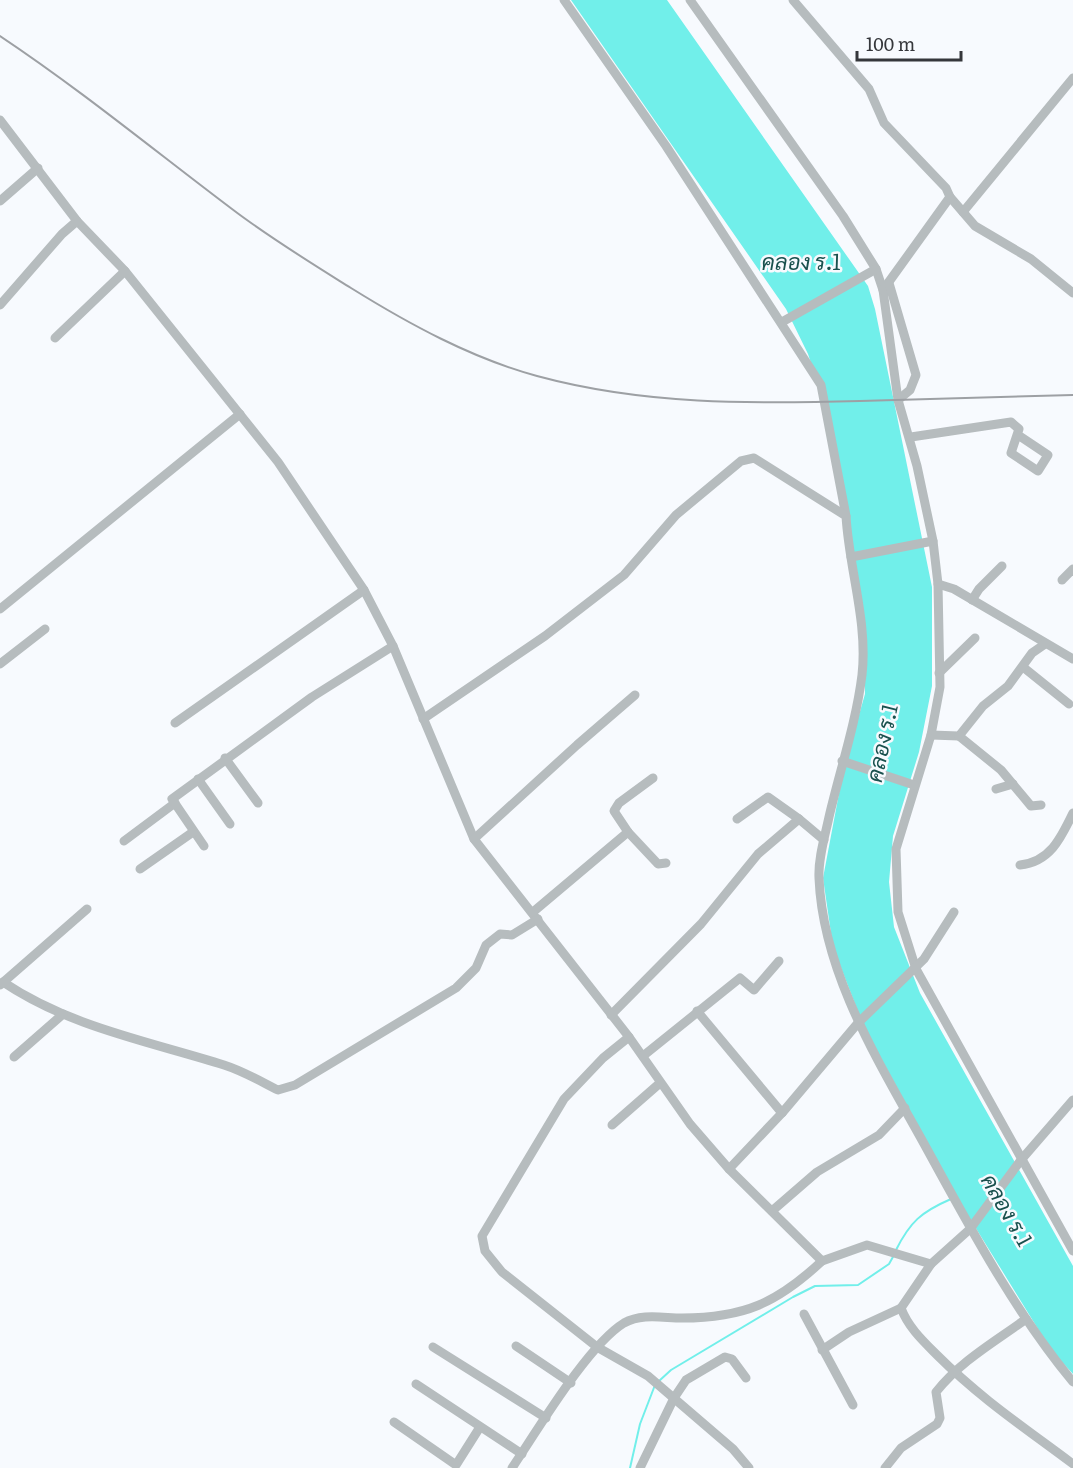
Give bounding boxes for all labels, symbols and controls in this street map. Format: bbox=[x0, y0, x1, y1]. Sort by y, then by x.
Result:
scale bar bbox=[857, 24, 960, 62]
text: 100 m bbox=[866, 30, 915, 57]
water label: คลอง ร.1 bbox=[761, 244, 841, 277]
water label: คลอง ร.1 bbox=[856, 701, 905, 785]
water label: คลอง ร.1 bbox=[974, 1167, 1042, 1252]

